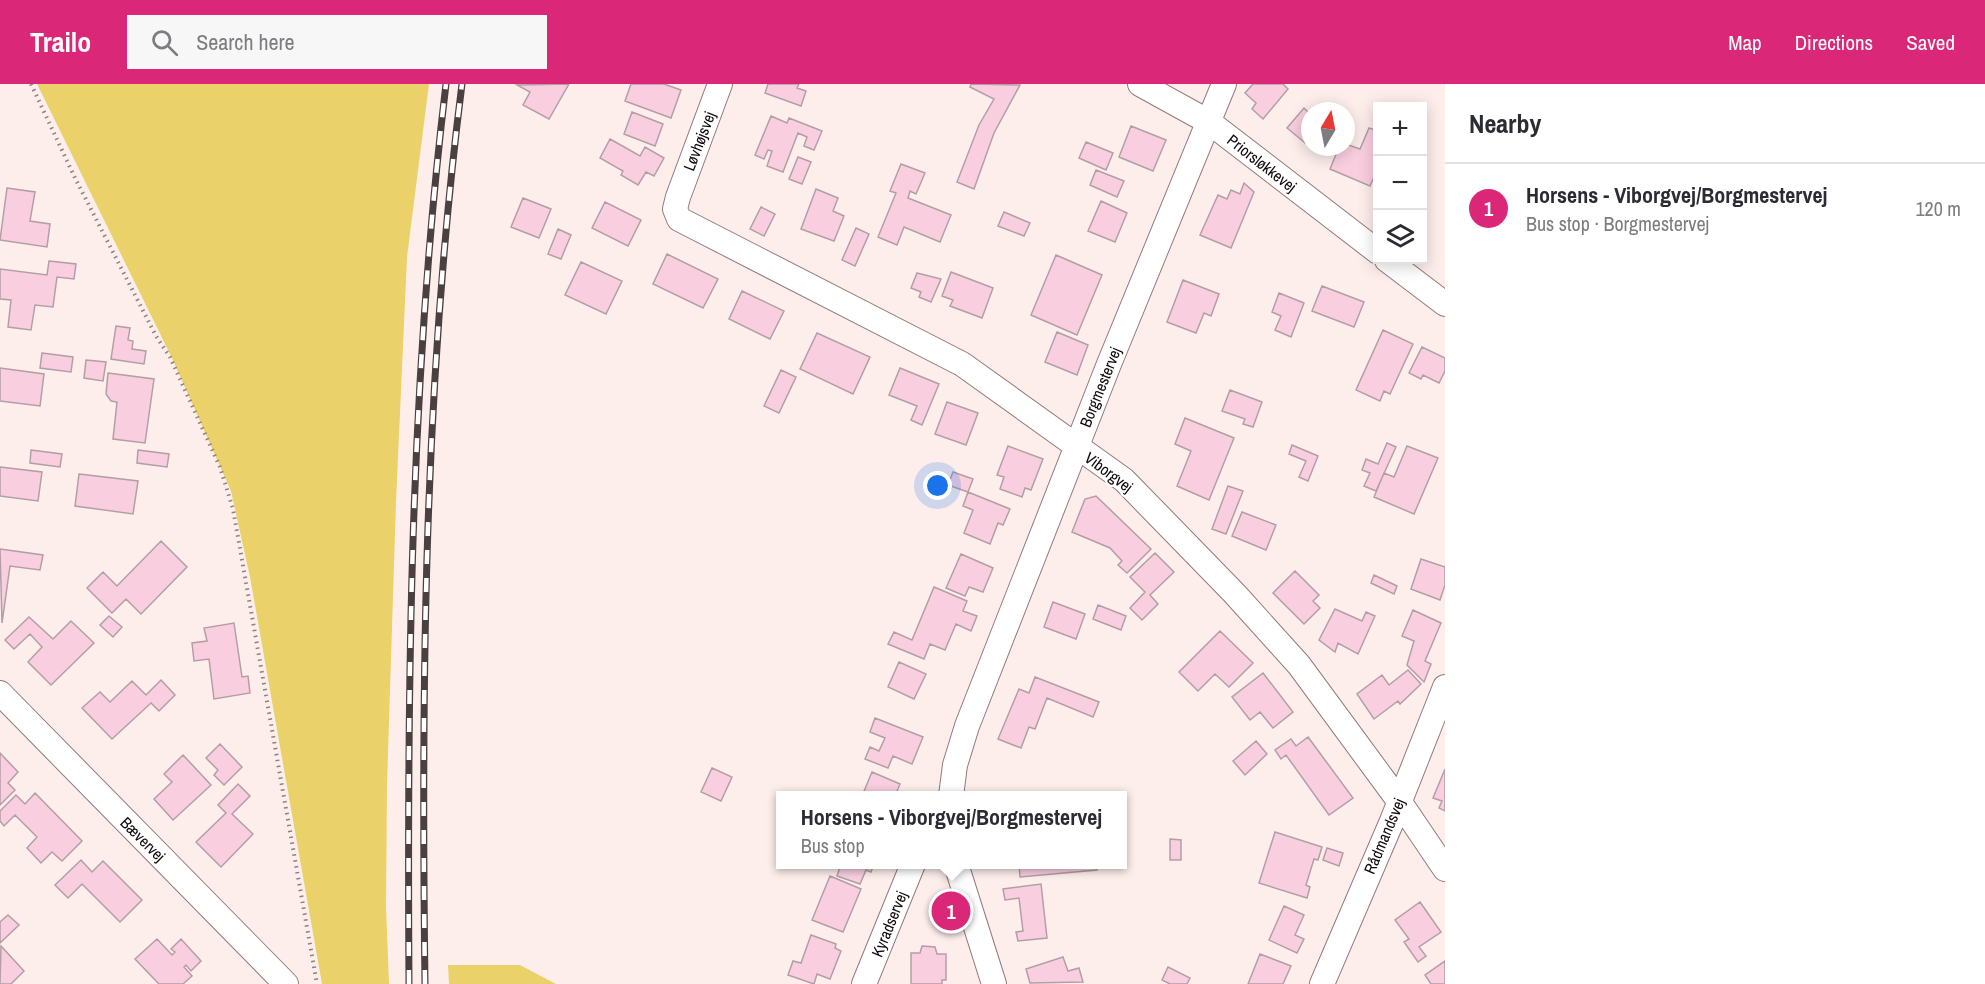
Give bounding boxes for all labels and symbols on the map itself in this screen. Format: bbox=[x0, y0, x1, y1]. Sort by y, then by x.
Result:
north arrow bbox=[1301, 102, 1355, 156]
street label: Løvhøjsvej bbox=[678, 108, 720, 174]
street label: Priorsløkkevej bbox=[1223, 129, 1301, 197]
street label: Borgmestervej bbox=[1074, 344, 1126, 430]
street label: Viborgvej bbox=[1080, 447, 1138, 497]
your location bbox=[923, 471, 952, 500]
street label: Rådmandsvej bbox=[1358, 795, 1410, 877]
street label: Bævervej bbox=[116, 812, 170, 866]
street label: Kyradservej bbox=[866, 888, 912, 960]
pin: 1 bbox=[932, 888, 970, 934]

